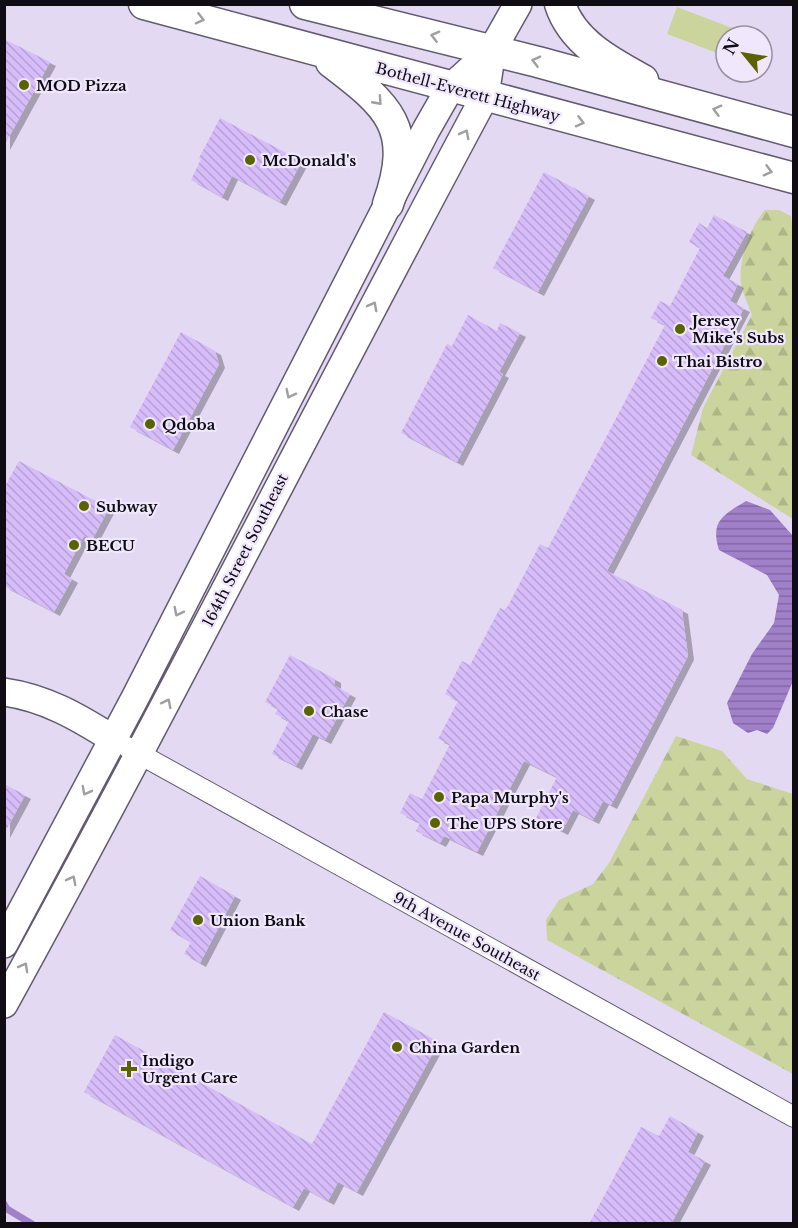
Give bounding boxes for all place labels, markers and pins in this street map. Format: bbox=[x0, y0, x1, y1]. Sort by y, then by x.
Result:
place label: MOD Pizza bbox=[36, 76, 127, 95]
marker: MOD Pizza bbox=[17, 78, 31, 92]
place label: McDonald's bbox=[262, 151, 356, 170]
marker: McDonald's bbox=[243, 153, 257, 167]
place label: Jersey Mike's Subs bbox=[689, 311, 784, 347]
marker: Jersey Mike's Subs bbox=[673, 322, 687, 336]
place label: Thai Bistro bbox=[674, 352, 763, 371]
marker: Thai Bistro bbox=[655, 354, 669, 368]
place label: Qdoba bbox=[162, 415, 216, 434]
marker: Qdoba bbox=[143, 417, 157, 431]
place label: Subway bbox=[96, 497, 158, 516]
marker: Subway bbox=[77, 499, 91, 513]
place label: BECU bbox=[86, 536, 136, 555]
marker: BECU bbox=[67, 538, 81, 552]
place label: Chase bbox=[321, 702, 369, 721]
marker: Chase bbox=[302, 704, 316, 718]
place label: Papa Murphy's bbox=[451, 788, 569, 807]
marker: Papa Murphy's bbox=[432, 790, 446, 804]
place label: The UPS Store bbox=[447, 814, 563, 833]
marker: The UPS Store bbox=[428, 816, 442, 830]
place label: Union Bank bbox=[210, 911, 306, 930]
marker: Union Bank bbox=[191, 913, 205, 927]
place label: China Garden bbox=[409, 1038, 520, 1057]
marker: China Garden bbox=[390, 1040, 404, 1054]
place label: Indigo Urgent Care bbox=[142, 1051, 238, 1087]
marker: Indigo Urgent Care bbox=[120, 1060, 138, 1078]

